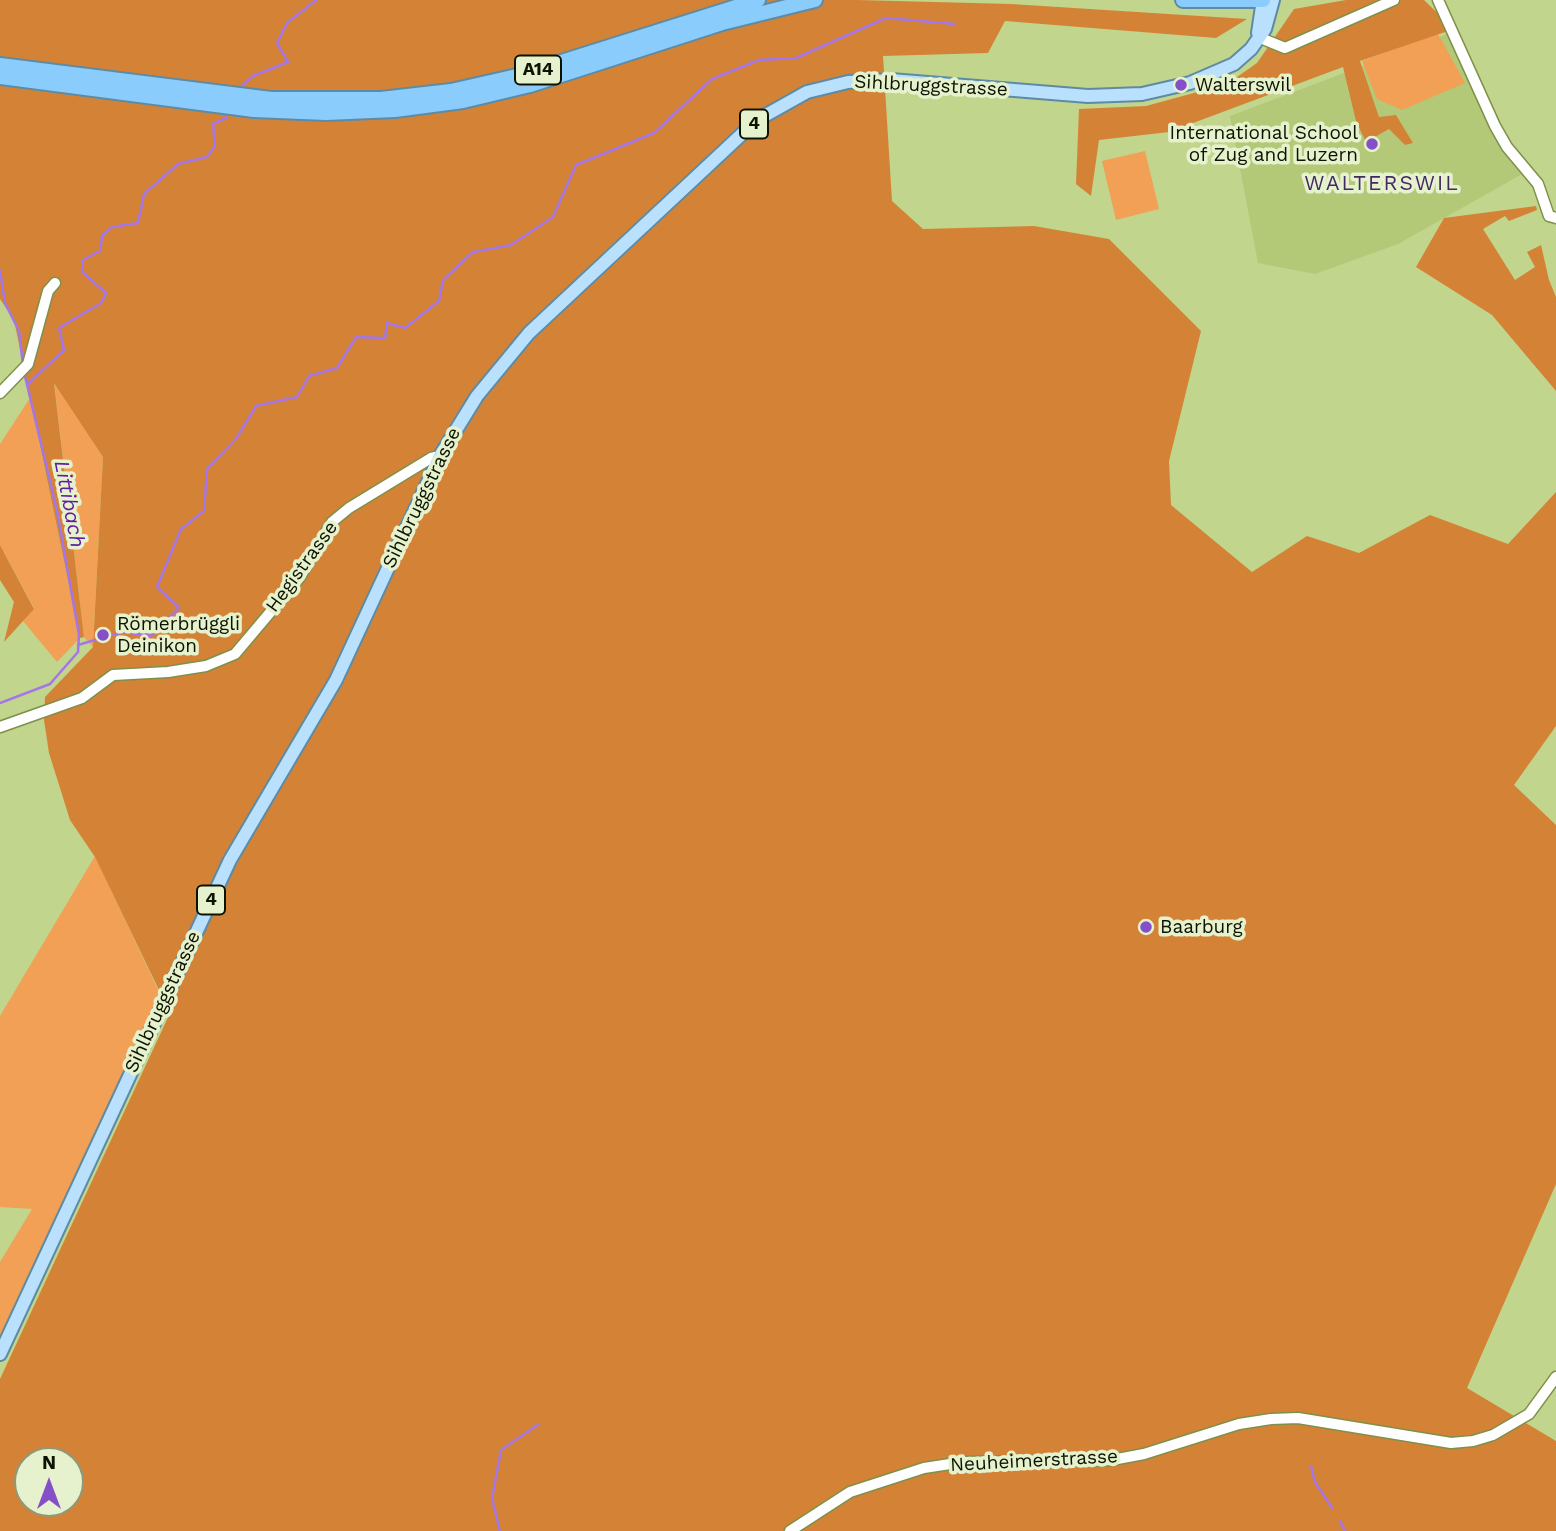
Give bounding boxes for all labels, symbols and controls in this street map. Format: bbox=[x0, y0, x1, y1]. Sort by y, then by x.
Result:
road number: A14 bbox=[515, 56, 561, 84]
street label: Sihlbruggstrasse bbox=[854, 71, 1008, 101]
place label: Walterswil bbox=[1195, 74, 1291, 96]
marker: Walterswil bbox=[1173, 77, 1189, 93]
road number: 4 bbox=[740, 110, 768, 139]
place label: International School of Zug and Luzern bbox=[1170, 122, 1358, 166]
marker: International School of Zug and Luzern bbox=[1364, 136, 1380, 152]
district label: WALTERSWIL bbox=[1306, 171, 1458, 197]
street label: Sihlbruggstrasse bbox=[378, 424, 466, 572]
water label: Littibach bbox=[48, 458, 90, 550]
street label: Hegistrasse bbox=[261, 517, 343, 617]
place label: Römerbrüggli Deinikon bbox=[117, 613, 240, 657]
marker: Römerbrüggli Deinikon bbox=[95, 627, 111, 643]
road number: 4 bbox=[197, 886, 225, 915]
place label: Baarburg bbox=[1160, 916, 1243, 938]
marker: Baarburg bbox=[1138, 919, 1154, 935]
street label: Sihlbruggstrasse bbox=[120, 928, 206, 1076]
street label: Neuheimerstrasse bbox=[950, 1445, 1118, 1477]
north arrow bbox=[14, 1447, 84, 1517]
text: N bbox=[42, 1451, 56, 1474]

